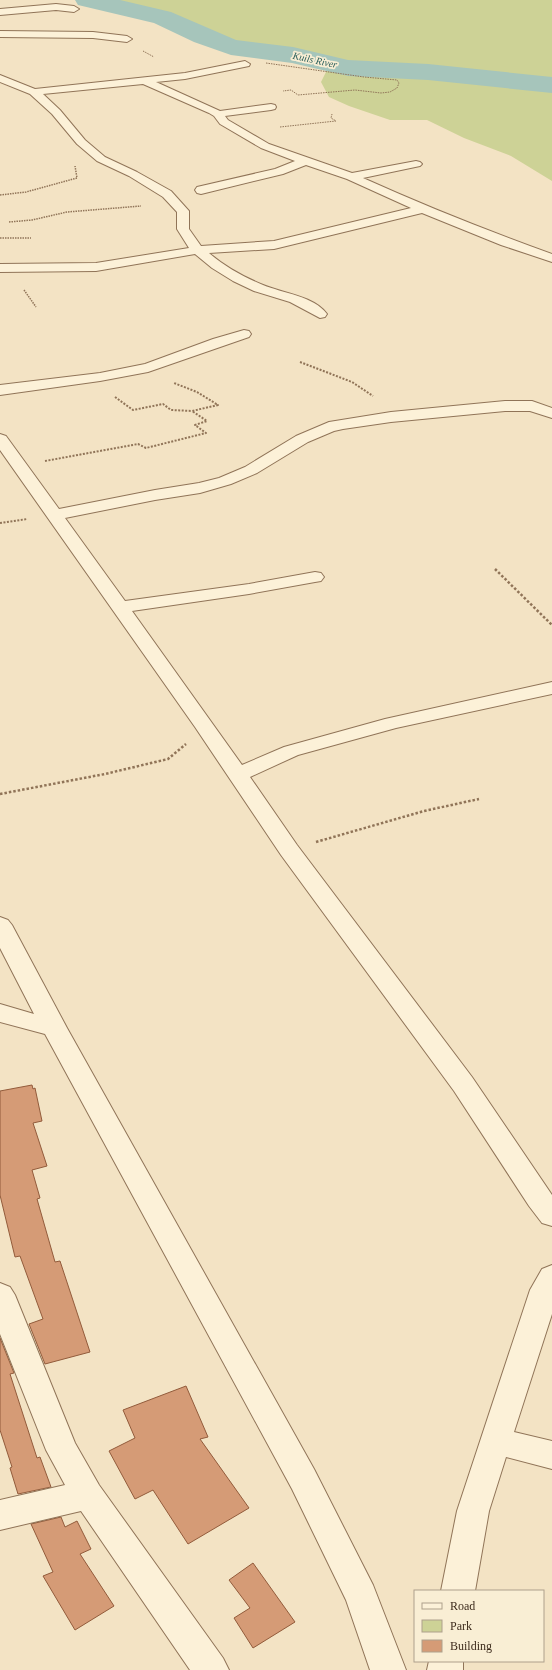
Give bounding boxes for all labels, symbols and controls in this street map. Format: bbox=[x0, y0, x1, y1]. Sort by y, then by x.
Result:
water label: Kuils River bbox=[291, 50, 338, 70]
legend bbox=[414, 1590, 544, 1662]
text: Road bbox=[450, 1599, 475, 1613]
text: Park bbox=[450, 1619, 472, 1633]
text: Building bbox=[450, 1639, 492, 1653]

